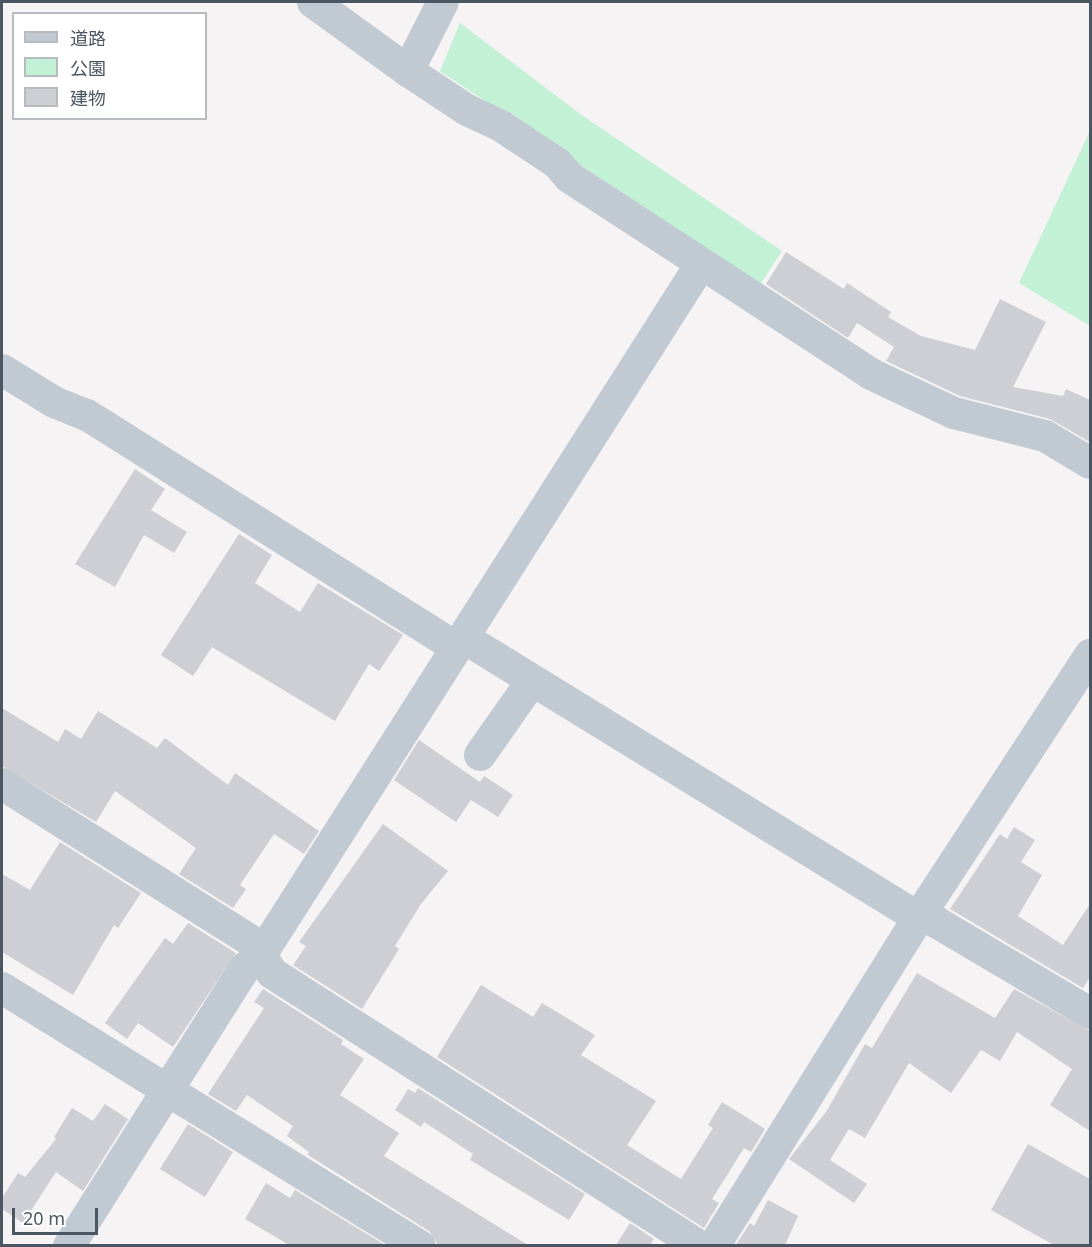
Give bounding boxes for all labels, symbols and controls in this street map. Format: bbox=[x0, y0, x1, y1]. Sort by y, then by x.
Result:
legend bbox=[12, 12, 207, 120]
text: 道路 bbox=[70, 26, 106, 50]
text: 公園 bbox=[70, 56, 106, 80]
text: 建物 bbox=[70, 86, 106, 110]
scale bar bbox=[15, 1196, 100, 1234]
text: 20 m bbox=[23, 1206, 65, 1230]

